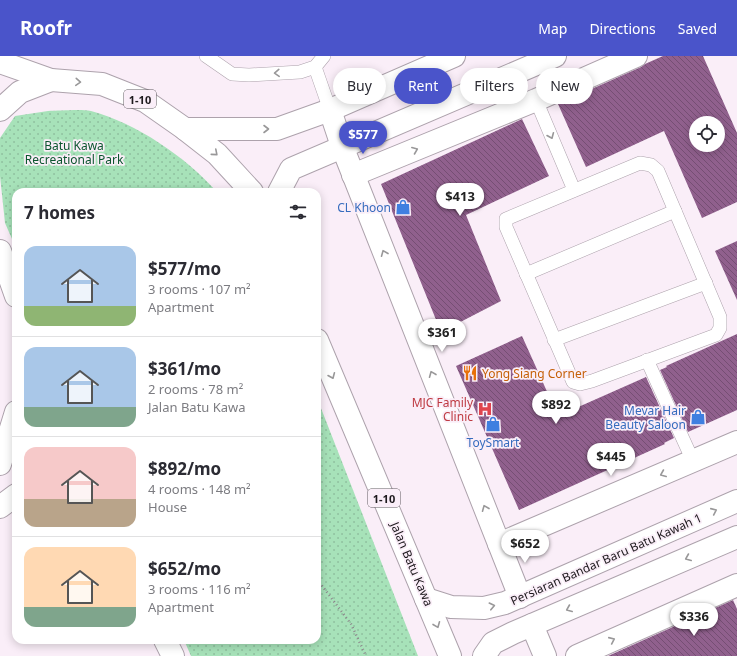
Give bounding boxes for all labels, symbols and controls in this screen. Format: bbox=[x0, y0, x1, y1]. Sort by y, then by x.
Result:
text: Roofr bbox=[20, 15, 72, 41]
text: Map bbox=[538, 19, 567, 38]
text: Directions bbox=[589, 19, 656, 38]
text: Saved bbox=[678, 19, 717, 38]
chip: Buy bbox=[333, 68, 386, 104]
chip: Rent bbox=[394, 68, 452, 104]
chip: Filters bbox=[460, 68, 528, 104]
chip: New bbox=[536, 68, 593, 104]
one-way arrow bbox=[274, 69, 280, 78]
one-way arrow bbox=[75, 77, 81, 86]
road number: 1-10 bbox=[124, 90, 156, 108]
map controls bbox=[689, 116, 725, 152]
button: locate bbox=[689, 116, 725, 152]
pin: $577 bbox=[339, 121, 387, 155]
one-way arrow bbox=[263, 125, 269, 133]
text: $577 bbox=[348, 125, 378, 143]
one-way arrow bbox=[547, 132, 555, 139]
park label: Batu Kawa Recreational Park bbox=[25, 137, 124, 168]
one-way arrow bbox=[412, 146, 419, 154]
one-way arrow bbox=[210, 149, 218, 156]
pin: $413 bbox=[436, 183, 484, 217]
text: $413 bbox=[445, 187, 475, 205]
shop icon: CL Khoon bbox=[394, 198, 412, 216]
place label: CL Khoon bbox=[337, 199, 391, 216]
text: 7 homes bbox=[24, 201, 95, 224]
icon: filters bbox=[287, 201, 309, 223]
one-way arrow bbox=[381, 250, 389, 257]
text: $577/mo bbox=[148, 257, 221, 280]
icon: home bbox=[56, 262, 104, 310]
text: 3 rooms · 107 m² bbox=[148, 280, 251, 298]
text: Apartment bbox=[148, 298, 214, 316]
pin: $361 bbox=[418, 319, 466, 353]
text: $361 bbox=[427, 323, 457, 341]
text: $361/mo bbox=[148, 357, 221, 380]
icon: home bbox=[56, 363, 104, 411]
restaurant icon: Yong Siang Corner bbox=[461, 364, 479, 382]
place label: Yong Siang Corner bbox=[482, 365, 587, 382]
one-way arrow bbox=[327, 371, 335, 379]
one-way arrow bbox=[429, 371, 437, 379]
text: 2 rooms · 78 m² bbox=[148, 380, 243, 398]
pin: $892 bbox=[532, 391, 580, 425]
place label: MJC Family Clinic bbox=[412, 394, 474, 425]
text: $892 bbox=[541, 395, 571, 413]
text: Jalan Batu Kawa bbox=[148, 398, 246, 416]
hospital icon: MJC Family Clinic bbox=[476, 400, 494, 418]
place label: Mevar Hair Beauty Saloon bbox=[605, 402, 686, 433]
shop icon: Mevar Hair Beauty Saloon bbox=[689, 408, 707, 426]
shop icon: ToySmart bbox=[484, 415, 502, 433]
place label: ToySmart bbox=[467, 434, 520, 451]
pin: $445 bbox=[587, 443, 635, 477]
text: $445 bbox=[596, 447, 626, 465]
text: $892/mo bbox=[148, 457, 221, 480]
icon: home bbox=[56, 463, 104, 511]
one-way arrow bbox=[659, 469, 667, 477]
text: 4 rooms · 148 m² bbox=[148, 480, 251, 498]
road number: 1-10 bbox=[368, 489, 400, 507]
text: House bbox=[148, 498, 187, 516]
one-way arrow bbox=[481, 505, 489, 512]
one-way arrow bbox=[710, 508, 717, 516]
street label: Persiaran Bandar Baru Batu Kawah 1 bbox=[508, 509, 704, 609]
street label: Jalan Batu Kawa bbox=[386, 518, 437, 609]
pin: $652 bbox=[501, 530, 549, 564]
text: $652 bbox=[510, 534, 540, 552]
one-way arrow bbox=[685, 553, 692, 561]
text: $652/mo bbox=[148, 557, 221, 580]
icon: home bbox=[56, 563, 104, 611]
text: 3 rooms · 116 m² bbox=[148, 580, 251, 598]
text: Apartment bbox=[148, 598, 214, 616]
one-way arrow bbox=[489, 603, 495, 611]
pin: $336 bbox=[670, 603, 718, 637]
one-way arrow bbox=[566, 604, 573, 612]
text: $336 bbox=[679, 607, 709, 625]
one-way arrow bbox=[432, 620, 440, 628]
one-way arrow bbox=[608, 637, 616, 645]

